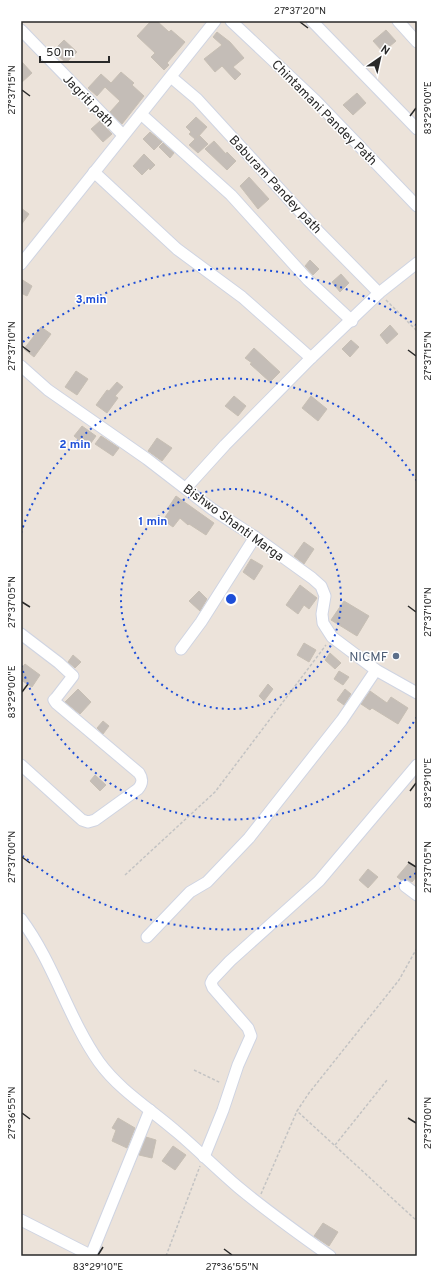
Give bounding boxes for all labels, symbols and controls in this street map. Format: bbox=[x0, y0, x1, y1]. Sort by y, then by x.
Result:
text: 27°37'20"N bbox=[274, 5, 326, 18]
scale bar bbox=[40, 38, 109, 64]
north arrow bbox=[360, 38, 400, 78]
text: N bbox=[378, 43, 392, 59]
text: 50 m bbox=[46, 45, 74, 61]
street label: Chintamani Pandey Path bbox=[267, 57, 380, 170]
text: 27°37'15"N bbox=[6, 65, 19, 115]
street label: Jagriti path bbox=[59, 72, 117, 131]
text: 83°29'00"E bbox=[422, 81, 435, 135]
street label: Baburam Pandey path bbox=[225, 133, 324, 238]
text: 3 min bbox=[75, 292, 107, 308]
text: 27°37'10"N bbox=[6, 321, 19, 371]
text: 27°37'15"N bbox=[422, 331, 435, 381]
text: 2 min bbox=[59, 437, 91, 453]
street label: Bishwo Shanti Marga bbox=[179, 482, 286, 566]
text: 1 min bbox=[139, 514, 167, 530]
text: 27°37'05"N bbox=[6, 576, 19, 628]
text: 27°37'10"N bbox=[422, 587, 435, 637]
centre of rings bbox=[224, 592, 238, 606]
place label: NICMF bbox=[349, 650, 388, 666]
marker: NICMF bbox=[391, 651, 401, 661]
text: 83°29'00"E bbox=[6, 665, 19, 719]
text: 83°29'10"E bbox=[422, 758, 435, 808]
text: 27°37'00"N bbox=[6, 831, 19, 883]
text: 27°37'05"N bbox=[422, 841, 435, 893]
text: 27°36'55"N bbox=[6, 1087, 19, 1140]
text: 27°37'00"N bbox=[422, 1097, 435, 1149]
text: 83°29'10"E bbox=[73, 1261, 123, 1274]
text: 27°36'55"N bbox=[206, 1261, 259, 1274]

